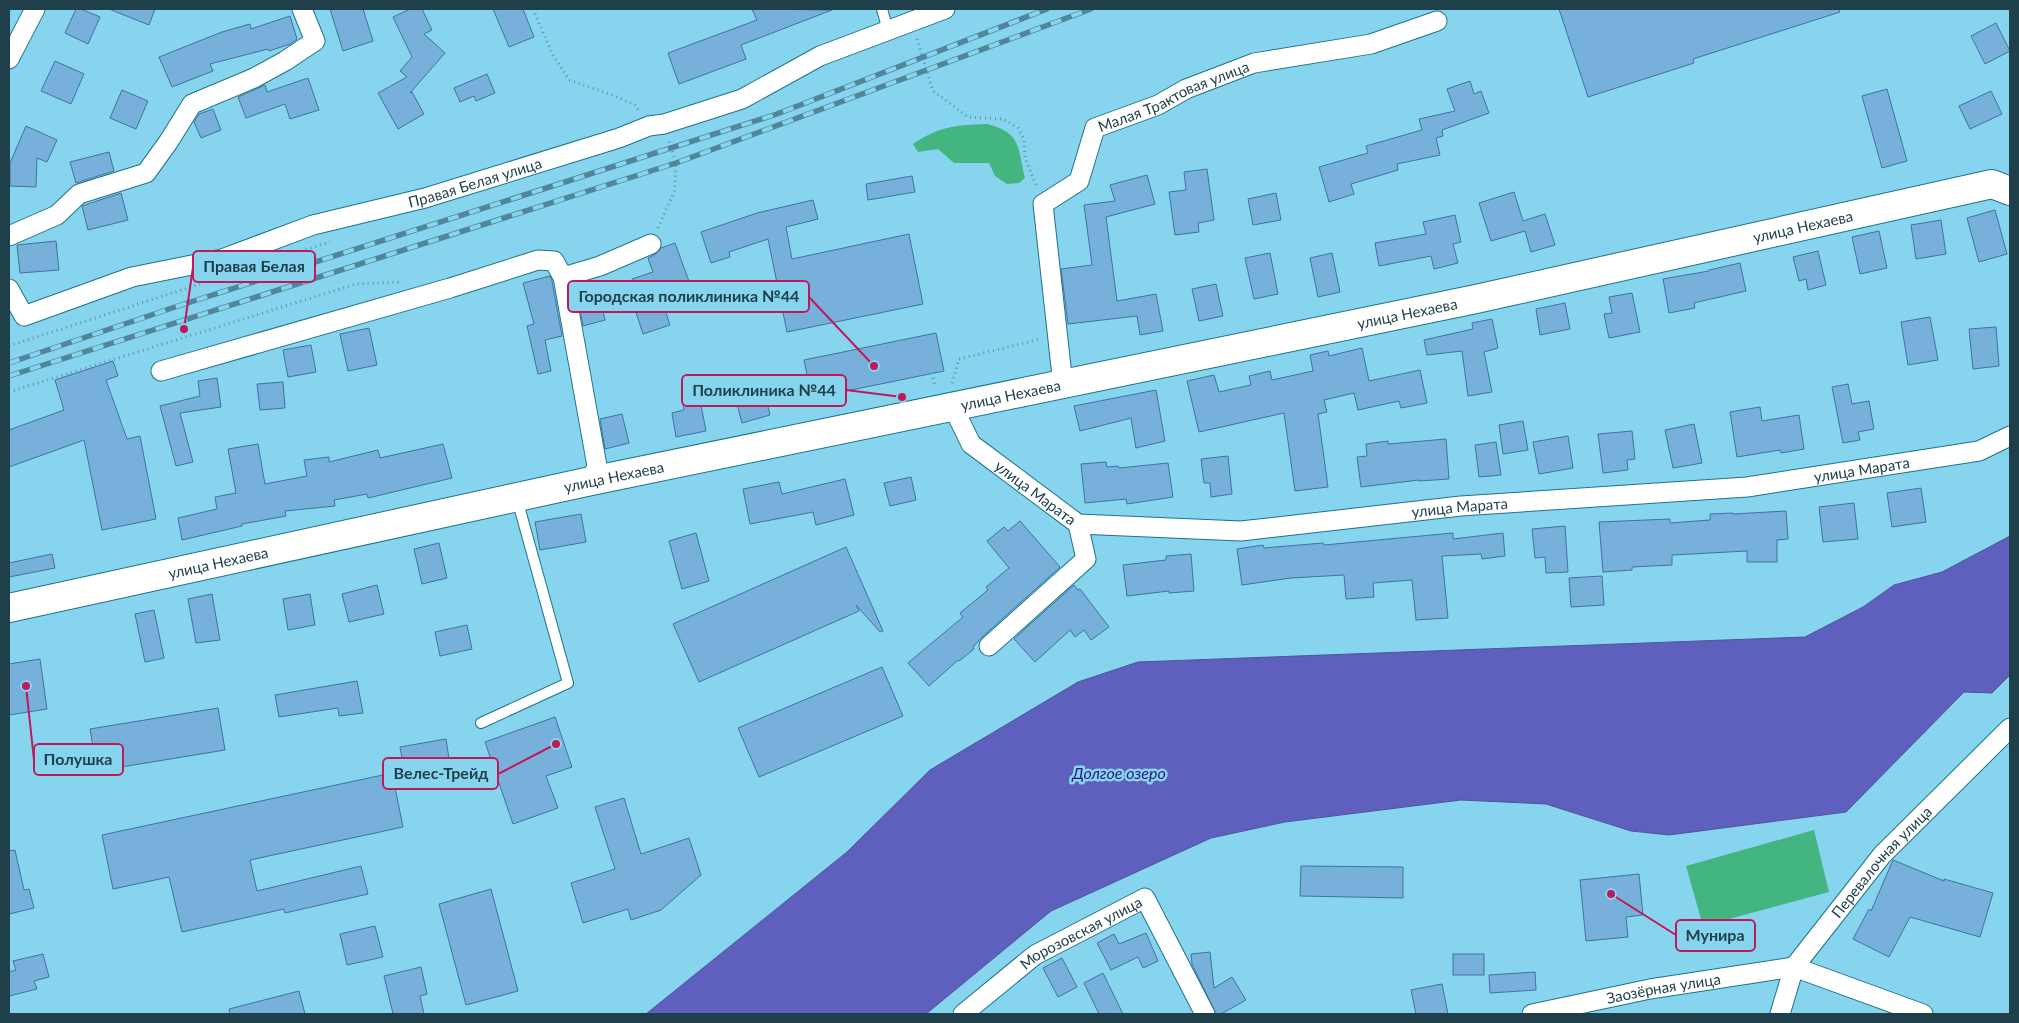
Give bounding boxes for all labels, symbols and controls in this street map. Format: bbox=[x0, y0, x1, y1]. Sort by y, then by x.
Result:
street label: Малая Трактовая улица bbox=[1095, 57, 1252, 135]
street label: Правая Белая улица bbox=[406, 154, 544, 211]
street label: улица Нехаева bbox=[1751, 206, 1854, 246]
callout: Правая Белая bbox=[193, 251, 315, 282]
text: Правая Белая bbox=[203, 256, 305, 275]
callout: Городская поликлиника №44 bbox=[568, 281, 809, 312]
text: Городская поликлиника №44 bbox=[579, 286, 799, 305]
street label: улица Нехаева bbox=[1356, 294, 1459, 332]
callout: Поликлиника №44 bbox=[682, 375, 846, 406]
street label: улица Нехаева bbox=[959, 376, 1062, 414]
text: Поликлиника №44 bbox=[692, 380, 836, 399]
street label: улица Марата bbox=[1813, 453, 1911, 486]
street label: улица Марата bbox=[992, 456, 1080, 529]
street label: улица Нехаева bbox=[562, 457, 665, 496]
street label: улица Марата bbox=[1411, 494, 1509, 521]
street label: улица Нехаева bbox=[166, 543, 270, 582]
callout: Полушка bbox=[34, 744, 123, 775]
text: Полушка bbox=[44, 749, 112, 768]
callout: Велес-Трейд bbox=[383, 758, 498, 789]
text: Велес-Трейд bbox=[394, 763, 488, 782]
water label: Долгое озеро bbox=[1071, 763, 1166, 782]
street label: Перевалочная улица bbox=[1827, 802, 1935, 921]
street label: Морозовская улица bbox=[1016, 892, 1145, 973]
callout: Мунира bbox=[1676, 920, 1755, 951]
text: Мунира bbox=[1685, 925, 1745, 944]
street label: Заозёрная улица bbox=[1605, 969, 1722, 1007]

